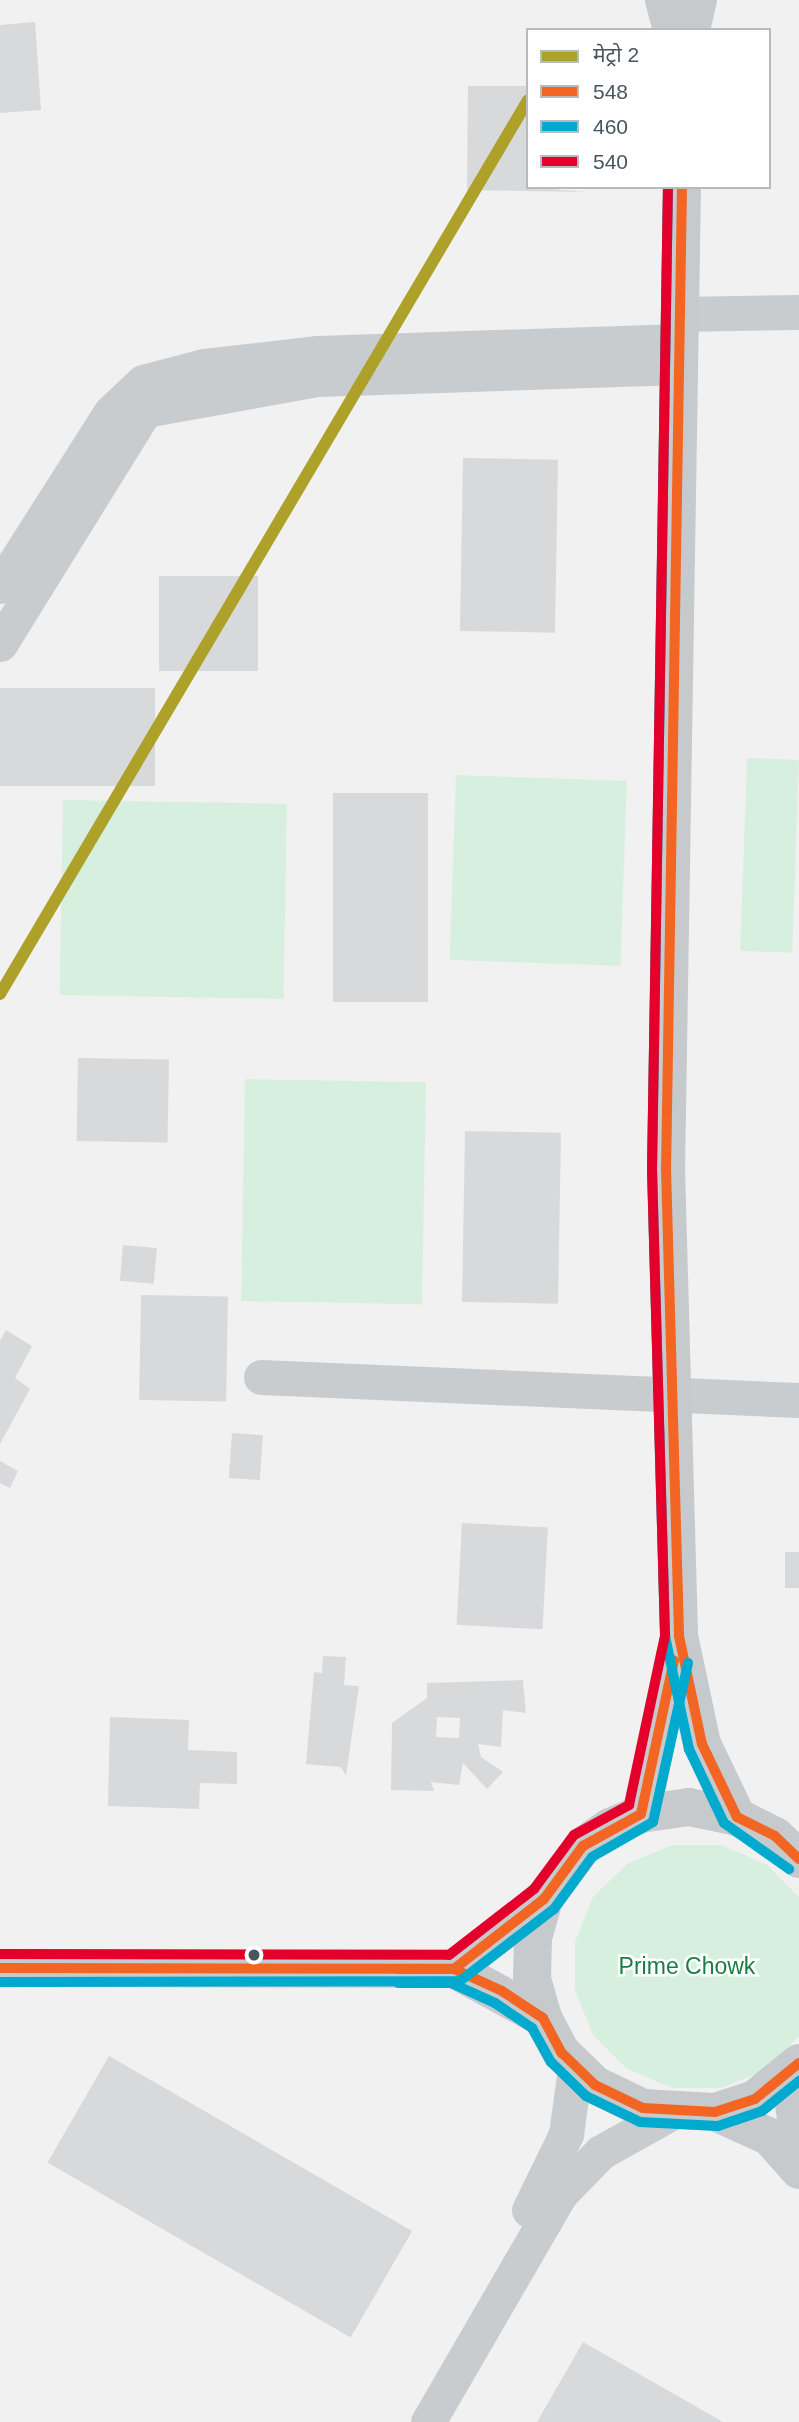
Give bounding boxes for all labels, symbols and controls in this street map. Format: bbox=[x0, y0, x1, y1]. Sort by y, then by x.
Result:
legend bbox=[526, 28, 771, 189]
text: मेट्रो 2 bbox=[593, 43, 639, 66]
text: 548 bbox=[593, 80, 628, 103]
text: 460 bbox=[593, 115, 628, 138]
text: 540 bbox=[593, 150, 628, 173]
unlabelled marker bbox=[247, 1948, 261, 1962]
park label: Prime Chowk bbox=[619, 1952, 755, 1980]

